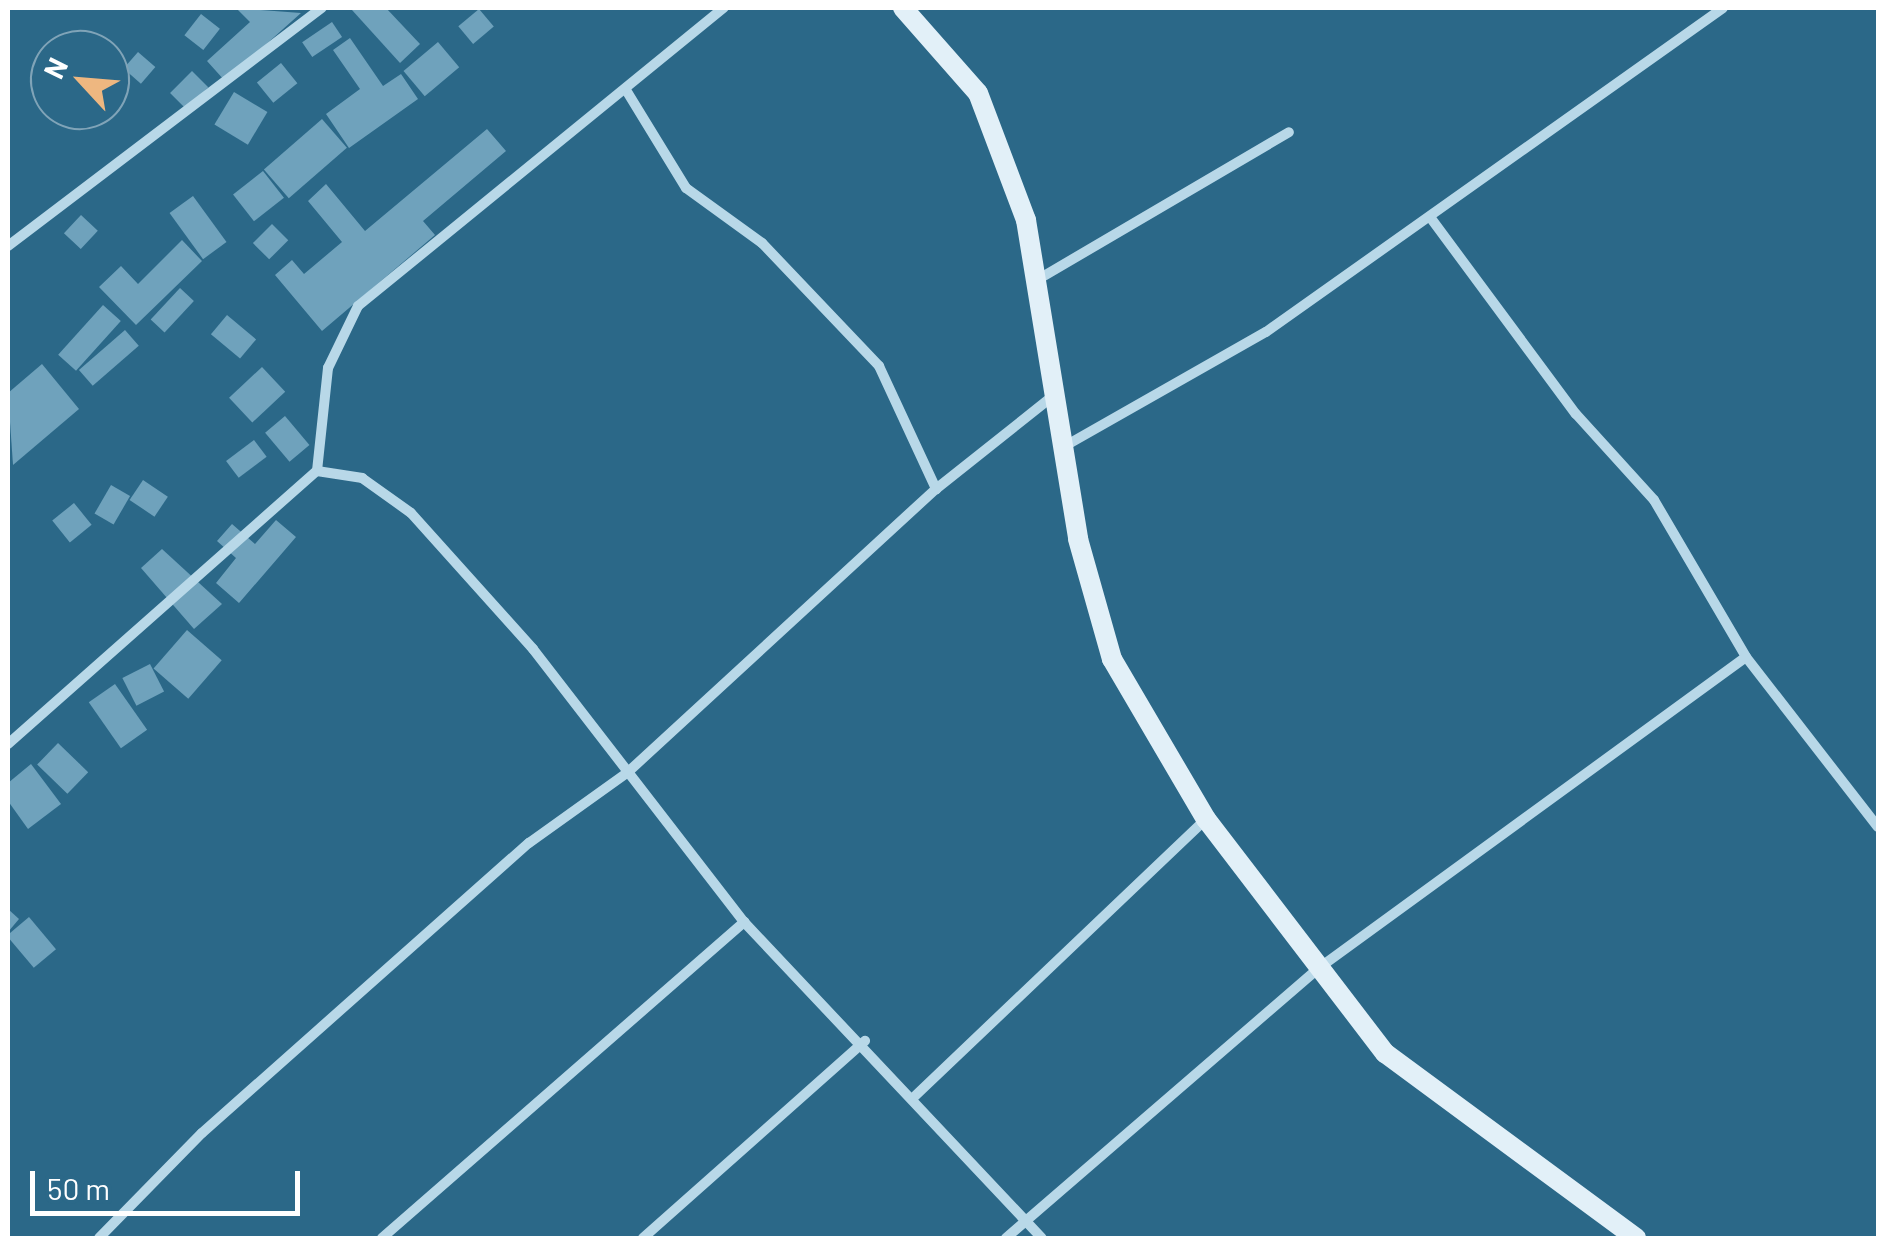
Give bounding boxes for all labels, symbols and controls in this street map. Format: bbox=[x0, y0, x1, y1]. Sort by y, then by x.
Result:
north arrow bbox=[30, 30, 130, 130]
text: N bbox=[35, 52, 74, 84]
scale bar bbox=[35, 1151, 305, 1213]
text: 50 m bbox=[47, 1170, 110, 1206]

